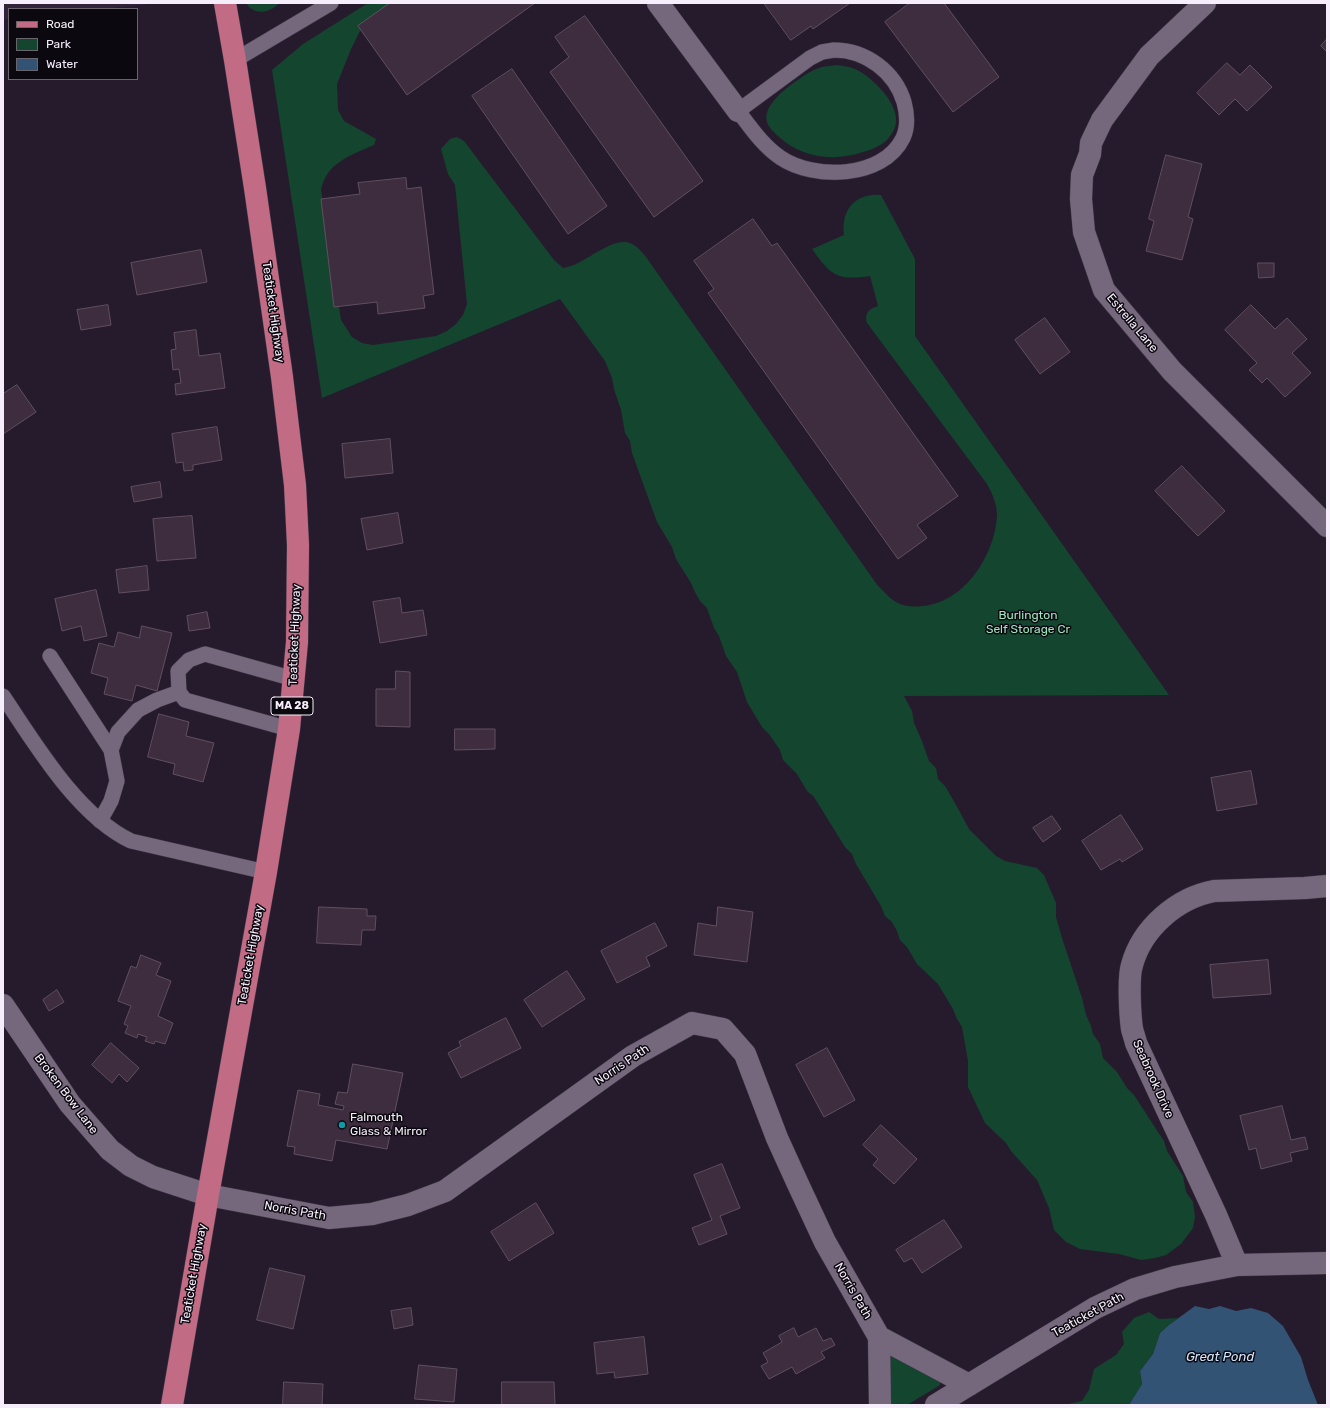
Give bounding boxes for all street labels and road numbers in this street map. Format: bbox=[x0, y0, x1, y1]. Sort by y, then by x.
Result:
street label: Teaticket Highway bbox=[259, 261, 287, 363]
street label: Estrella Lane bbox=[1103, 291, 1161, 355]
street label: Teaticket Highway bbox=[286, 584, 304, 686]
road number: MA 28 bbox=[271, 697, 313, 715]
street label: Teaticket Highway bbox=[235, 904, 267, 1006]
street label: Seabrook Drive bbox=[1129, 1038, 1177, 1120]
street label: Norris Path bbox=[592, 1042, 652, 1088]
street label: Broken Bow Lane bbox=[31, 1051, 101, 1137]
street label: Norris Path bbox=[263, 1198, 327, 1224]
street label: Teaticket Highway bbox=[178, 1223, 210, 1325]
street label: Norris Path bbox=[831, 1260, 875, 1322]
street label: Teaticket Path bbox=[1050, 1289, 1126, 1341]

